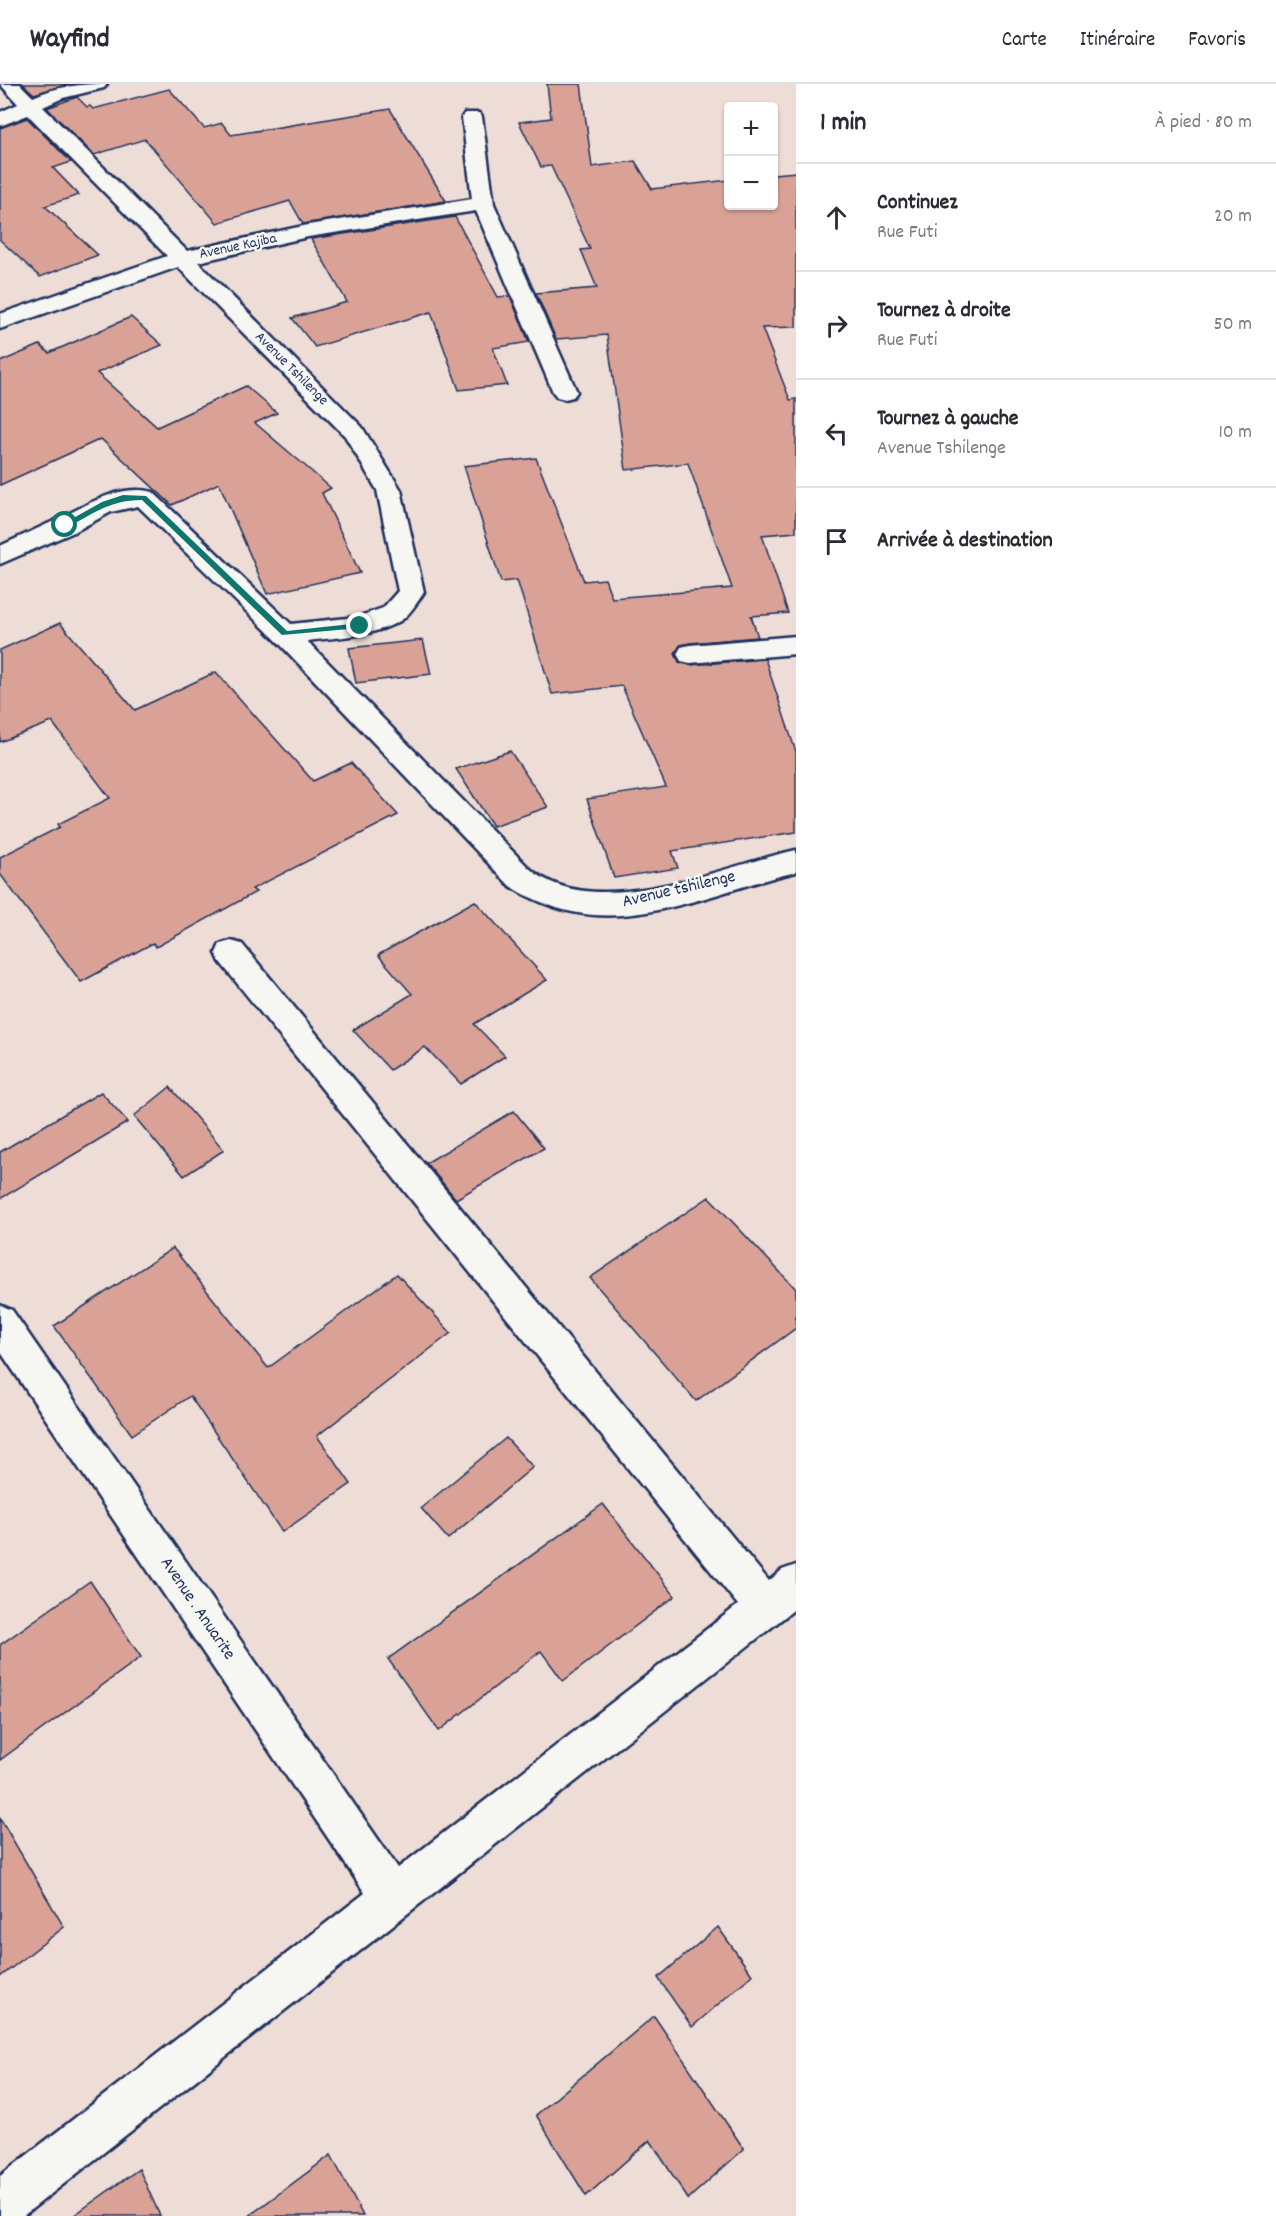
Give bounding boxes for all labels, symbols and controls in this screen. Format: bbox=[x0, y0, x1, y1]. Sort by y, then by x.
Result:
text: Wayfind bbox=[30, 21, 110, 61]
text: Carte bbox=[1002, 26, 1047, 56]
text: Itinéraire bbox=[1080, 26, 1155, 56]
text: Favoris bbox=[1188, 26, 1246, 56]
map controls bbox=[724, 102, 778, 210]
button: + bbox=[724, 102, 778, 156]
text: 1 min bbox=[820, 105, 866, 142]
text: À pied · 80 m bbox=[1155, 109, 1252, 137]
button: − bbox=[724, 156, 778, 210]
text: Continuez bbox=[877, 188, 958, 219]
icon: ahead bbox=[820, 201, 853, 234]
text: 20 m bbox=[1214, 203, 1252, 231]
text: Rue Futi bbox=[877, 219, 937, 247]
street label: Avenue Kajiba bbox=[197, 228, 280, 266]
text: Tournez à droite bbox=[877, 296, 1011, 327]
icon: right bbox=[820, 309, 853, 342]
text: 50 m bbox=[1214, 311, 1252, 339]
street label: Avenue Tshilenge bbox=[249, 327, 333, 411]
text: Rue Futi bbox=[877, 327, 937, 355]
text: Tournez à gauche bbox=[877, 404, 1019, 435]
icon: left bbox=[820, 417, 853, 450]
text: 10 m bbox=[1218, 419, 1252, 447]
text: Avenue Tshilenge bbox=[877, 435, 1006, 463]
route start bbox=[51, 511, 77, 537]
icon: arrive bbox=[820, 525, 853, 558]
text: Arrivée à destination bbox=[877, 526, 1053, 557]
route end bbox=[346, 612, 372, 638]
street label: Avenue tshilenge bbox=[620, 865, 738, 915]
street label: Avenue . Anuarite bbox=[153, 1553, 241, 1666]

